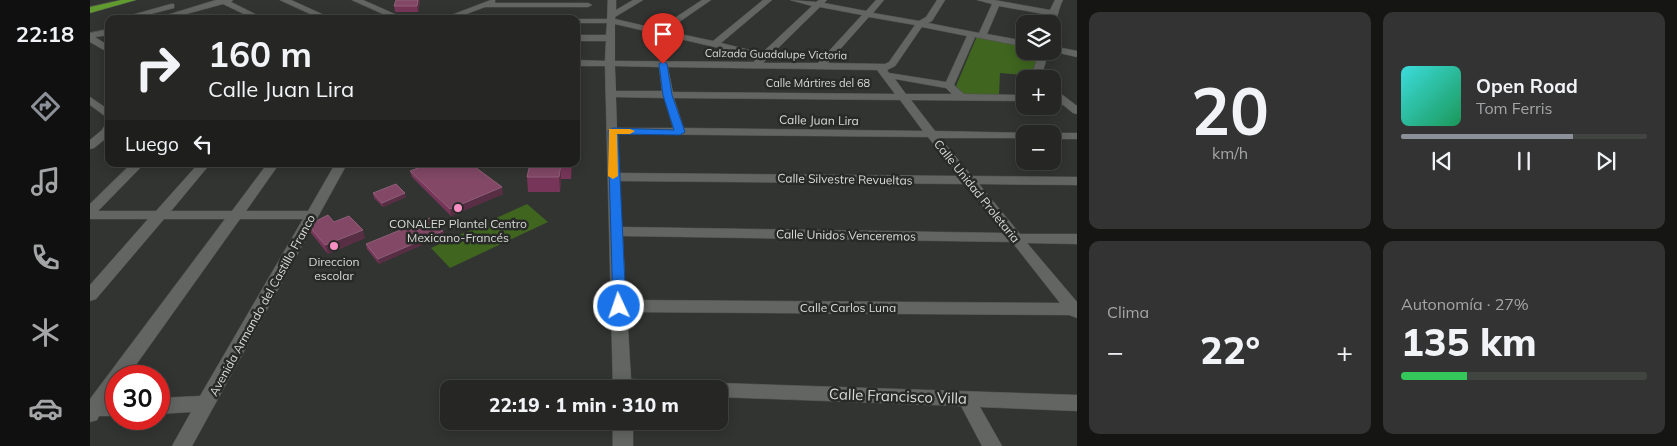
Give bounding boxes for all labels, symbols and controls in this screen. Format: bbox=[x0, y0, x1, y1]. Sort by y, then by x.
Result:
pin bbox=[642, 13, 684, 64]
map controls bbox=[1016, 15, 1061, 170]
button: layers bbox=[1016, 15, 1061, 60]
text: 22:18 bbox=[16, 20, 74, 48]
icon: arrive bbox=[649, 20, 677, 48]
text: 160 m bbox=[208, 32, 312, 76]
icon: right bbox=[125, 35, 190, 100]
street label: Calzada Guadalupe Victoria bbox=[705, 46, 847, 62]
button: + bbox=[1016, 70, 1061, 115]
text: 20 bbox=[1191, 70, 1269, 151]
text: Open Road bbox=[1476, 74, 1578, 98]
text: Calle Juan Lira bbox=[208, 75, 354, 103]
street label: Calle Mártires del 68 bbox=[766, 76, 871, 90]
icon: directions bbox=[28, 89, 63, 124]
text: Tom Ferris bbox=[1476, 98, 1553, 118]
street label: Calle Juan Lira bbox=[779, 112, 859, 128]
button: − bbox=[1016, 125, 1061, 170]
icon: left bbox=[189, 130, 217, 158]
text: Luego bbox=[125, 132, 179, 156]
street label: Calle Unidad Proletaria bbox=[931, 137, 1023, 245]
text: km/h bbox=[1212, 143, 1248, 163]
icon: previous bbox=[1428, 147, 1456, 175]
icon: pause bbox=[1510, 147, 1538, 175]
icon: next bbox=[1592, 147, 1620, 175]
icon: music bbox=[28, 164, 63, 199]
street label: Calle Silvestre Revueltas bbox=[777, 170, 913, 188]
marker: CONALEP Plantel Centro Mexicano-Francés bbox=[452, 202, 464, 214]
street label: Avenida Armando del Castillo Franco bbox=[206, 211, 318, 398]
place label: CONALEP Plantel Centro Mexicano-Francés bbox=[389, 216, 527, 245]
street label: Calle Unidos Venceremos bbox=[776, 226, 916, 244]
icon: phone bbox=[28, 240, 63, 275]
marker: Direccion escolar bbox=[328, 240, 340, 252]
place label: Direccion escolar bbox=[308, 254, 360, 283]
position arrow bbox=[592, 279, 644, 331]
text: Autonomía · 27% bbox=[1401, 294, 1529, 314]
street label: Calle Carlos Luna bbox=[800, 300, 896, 315]
text: Clima bbox=[1107, 302, 1149, 322]
icon: climate bbox=[28, 315, 63, 350]
text: 135 km bbox=[1401, 318, 1537, 366]
text: 22° bbox=[1200, 326, 1260, 374]
text: − bbox=[1107, 334, 1124, 369]
text: + bbox=[1336, 334, 1353, 369]
speed limit sign: 30 bbox=[105, 365, 170, 430]
street label: Calle Francisco Villa bbox=[829, 384, 967, 408]
icon: car bbox=[28, 391, 63, 426]
text: 22:19 · 1 min · 310 m bbox=[489, 393, 679, 417]

